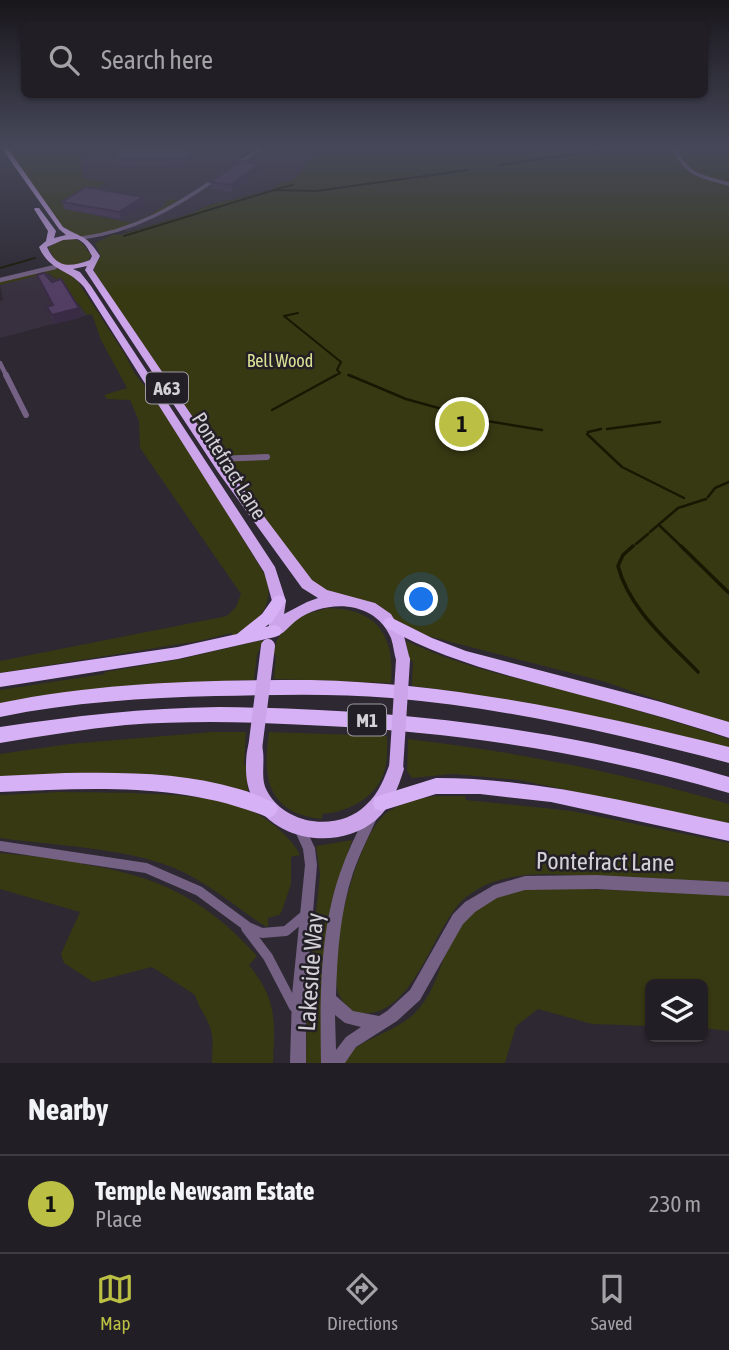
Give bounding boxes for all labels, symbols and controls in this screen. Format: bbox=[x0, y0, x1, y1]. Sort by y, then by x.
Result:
search box bbox=[21, 21, 708, 98]
icon: search bbox=[45, 41, 83, 79]
text: Search here bbox=[101, 45, 213, 75]
park label: Bell Wood bbox=[247, 350, 313, 371]
road number: A63 bbox=[146, 372, 188, 404]
pin: 1 bbox=[439, 398, 485, 450]
street label: Pontefract Lane bbox=[188, 408, 272, 523]
your location bbox=[404, 582, 438, 616]
road number: M1 bbox=[348, 705, 386, 736]
street label: Pontefract Lane bbox=[536, 847, 674, 876]
street label: Lakeside Way bbox=[293, 912, 328, 1032]
map controls bbox=[645, 979, 708, 1042]
button: layers bbox=[645, 979, 708, 1042]
text: Nearby bbox=[28, 1092, 108, 1126]
text: Temple Newsam Estate bbox=[95, 1176, 315, 1206]
text: 1 bbox=[46, 1191, 56, 1217]
text: 230 m bbox=[649, 1191, 701, 1217]
text: Place bbox=[95, 1206, 142, 1232]
tab: Map bbox=[96, 1270, 134, 1334]
tab: Directions bbox=[327, 1270, 398, 1334]
tab: Saved bbox=[591, 1270, 633, 1334]

